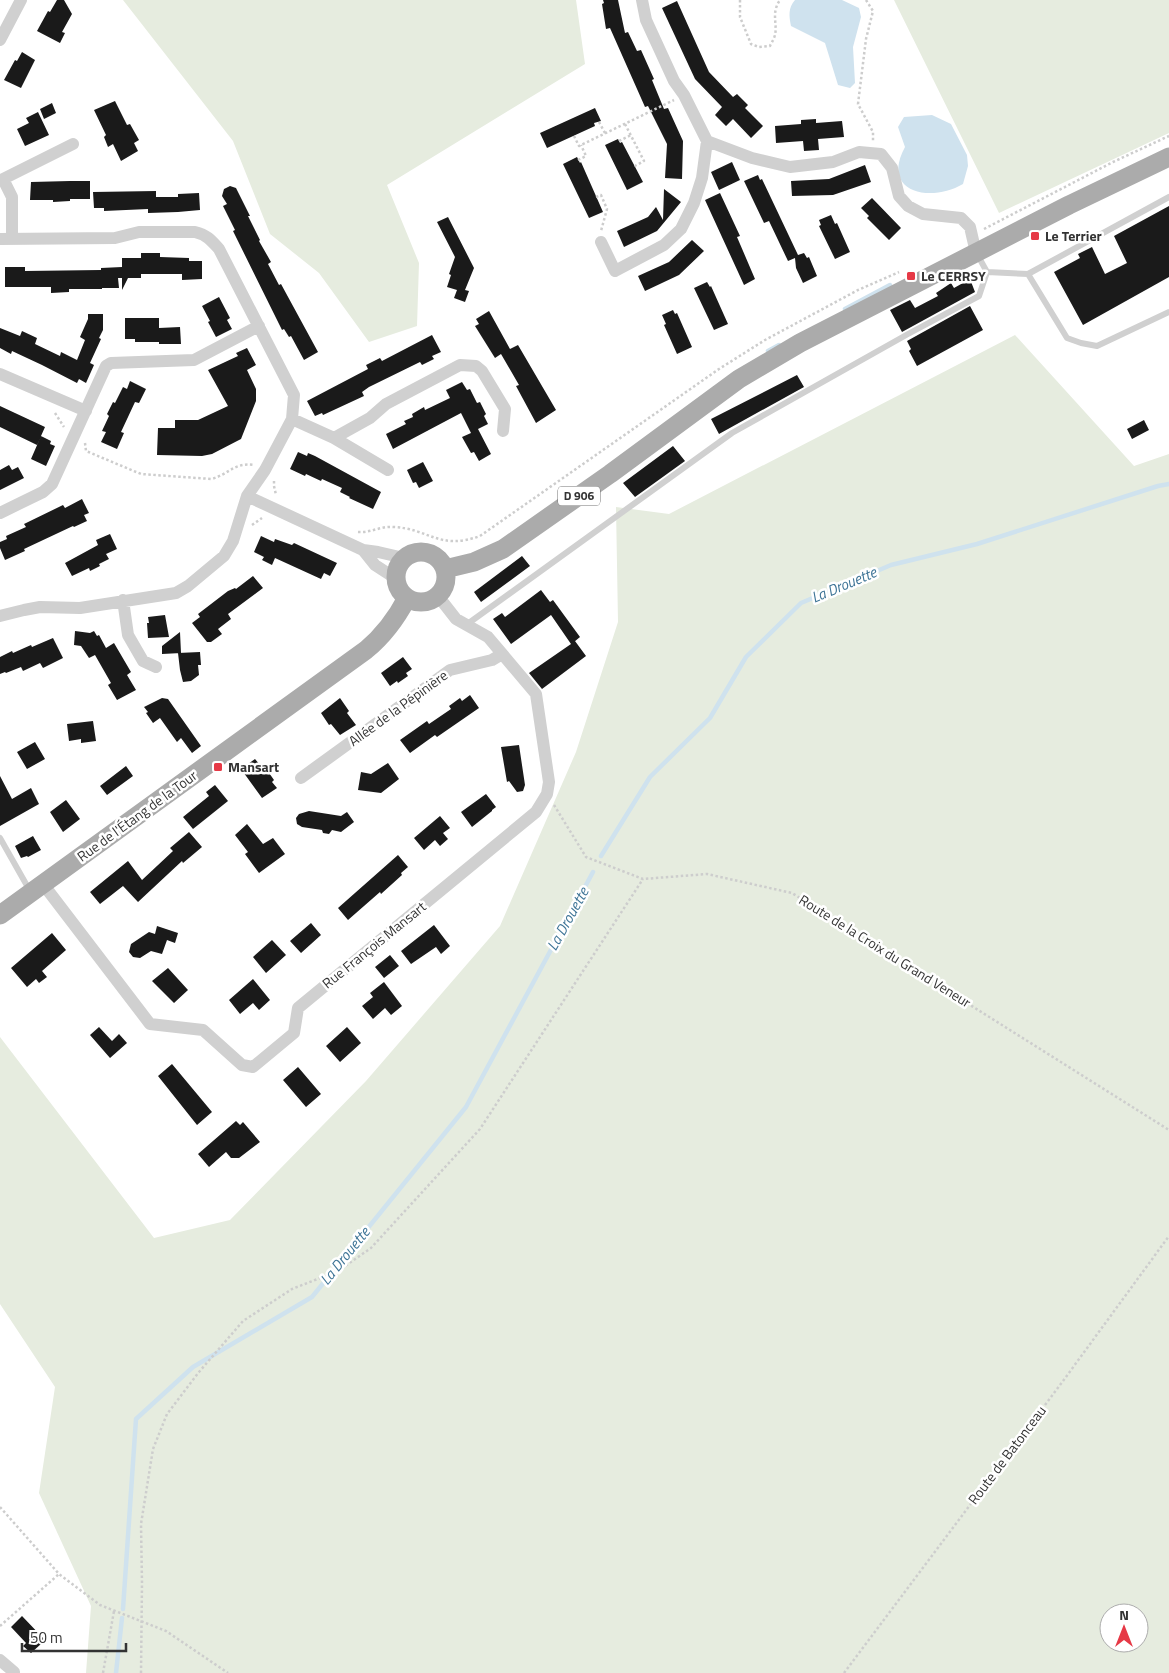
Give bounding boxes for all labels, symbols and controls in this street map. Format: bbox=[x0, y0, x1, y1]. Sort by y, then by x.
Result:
place label: Le Terrier bbox=[1045, 225, 1102, 246]
marker: Le Terrier bbox=[1029, 230, 1041, 242]
place label: Le CERRSY bbox=[921, 265, 986, 286]
marker: Le CERRSY bbox=[905, 270, 917, 282]
road number: D 906 bbox=[558, 486, 600, 506]
water label: La Drouette bbox=[808, 560, 881, 609]
street label: Allée de la Pépinière bbox=[344, 664, 452, 751]
place label: Mansart bbox=[228, 756, 279, 777]
marker: Mansart bbox=[212, 761, 224, 773]
street label: Rue de l'Étang de la Tour bbox=[72, 765, 201, 866]
water label: La Drouette bbox=[541, 882, 595, 955]
street label: Route de la Croix du Grand Veneur bbox=[795, 889, 976, 1012]
street label: Rue François Mansart bbox=[317, 896, 430, 993]
water label: La Drouette bbox=[314, 1221, 376, 1290]
street label: Route de Batonceau bbox=[962, 1401, 1051, 1509]
north arrow bbox=[1099, 1603, 1149, 1653]
text: N bbox=[1119, 1604, 1129, 1625]
scale bar bbox=[22, 1620, 126, 1652]
text: 50 m bbox=[30, 1626, 63, 1649]

